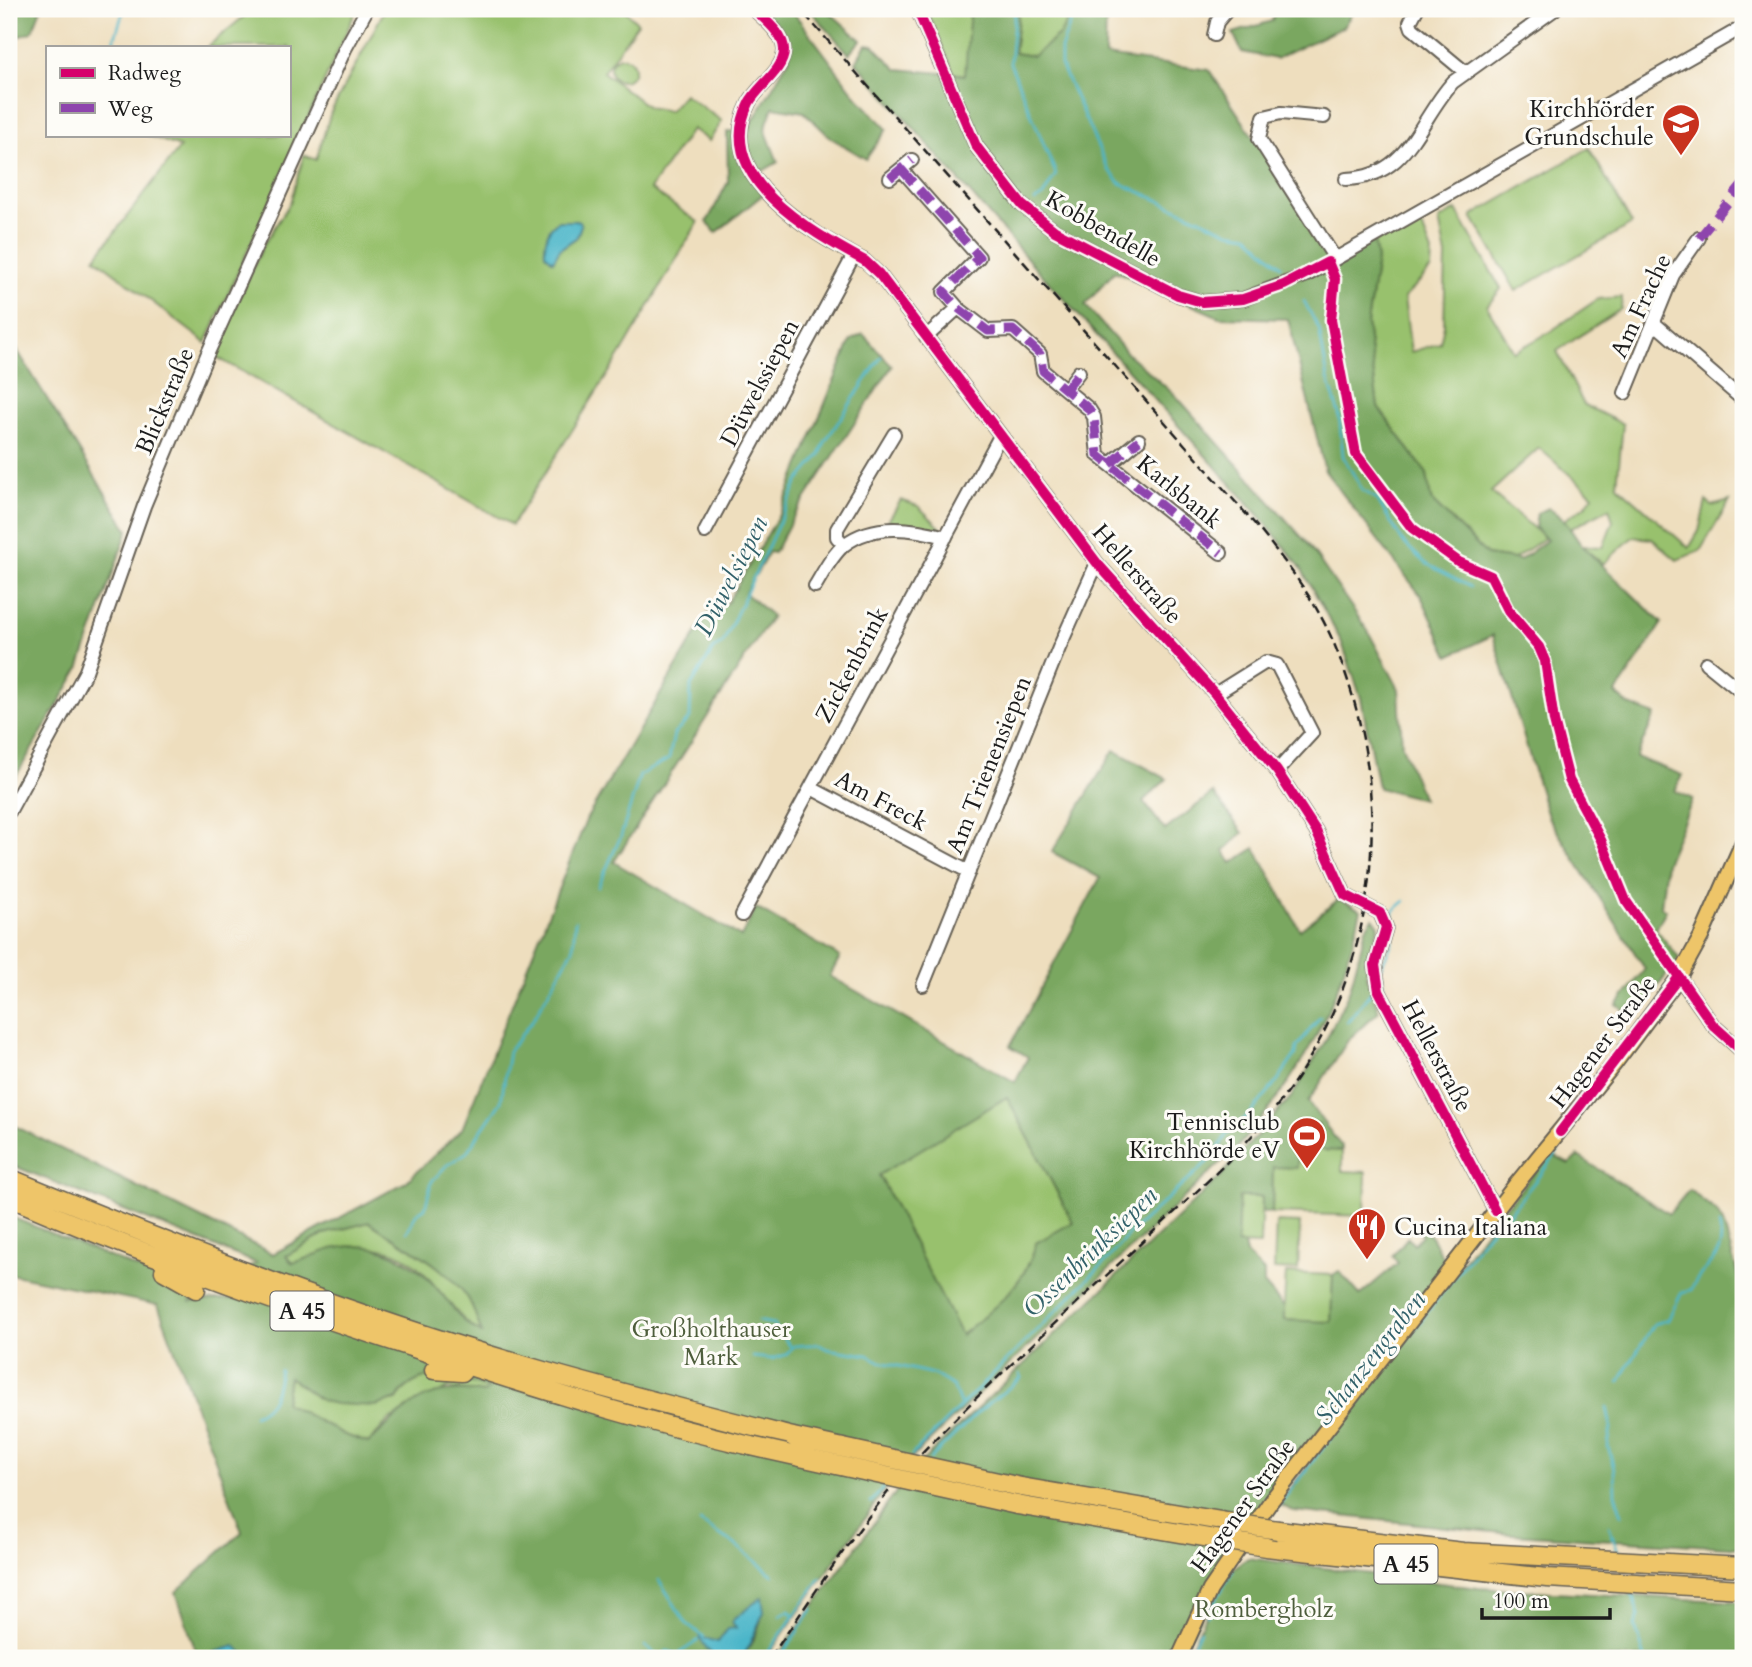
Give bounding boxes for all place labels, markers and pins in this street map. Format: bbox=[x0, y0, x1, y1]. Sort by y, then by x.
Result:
place label: Kirchhörder Grundschule bbox=[1524, 93, 1654, 154]
school or university icon: Kirchhörder Grundschule bbox=[1660, 102, 1702, 157]
place label: Tennisclub Kirchhörde eV bbox=[1129, 1106, 1280, 1167]
sports icon: Tennisclub Kirchhörde eV bbox=[1286, 1115, 1328, 1170]
restaurant icon: Cucina Italiana bbox=[1346, 1206, 1388, 1261]
place label: Cucina Italiana bbox=[1394, 1211, 1548, 1244]

